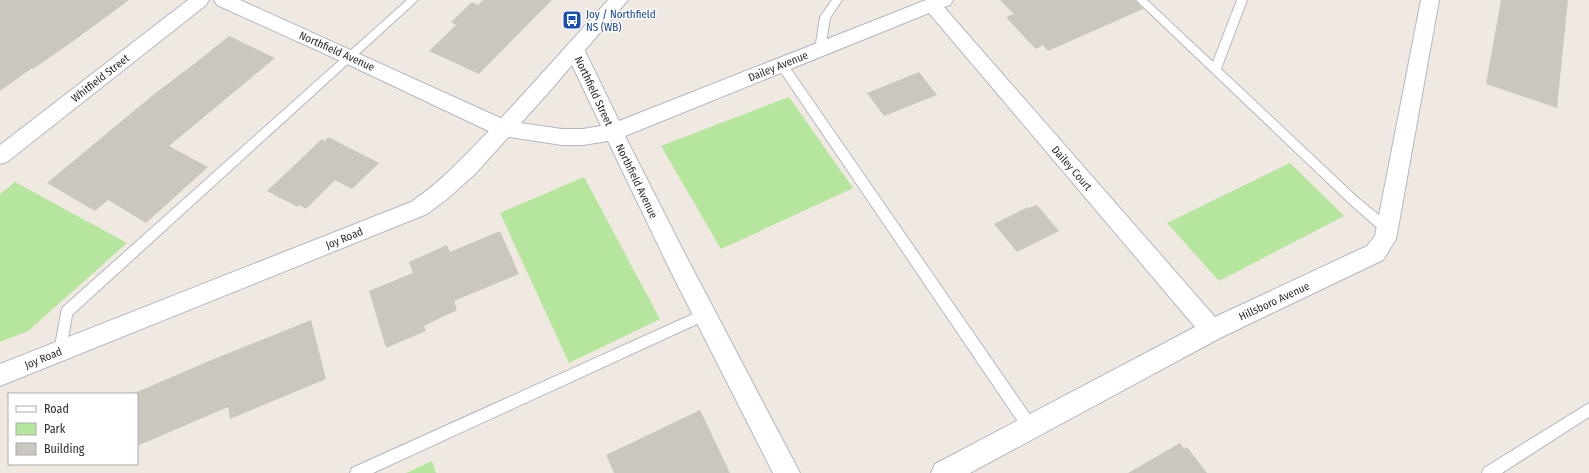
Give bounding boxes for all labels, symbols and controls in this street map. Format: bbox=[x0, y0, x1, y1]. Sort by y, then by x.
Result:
place label: Joy / Northfield NS (WB) bbox=[586, 8, 656, 34]
bus stop icon: Joy / Northfield NS (WB) bbox=[561, 9, 583, 31]
street label: Northfield Avenue bbox=[297, 29, 377, 74]
street label: Dailey Avenue bbox=[746, 49, 810, 84]
street label: Whitfield Street bbox=[69, 51, 132, 105]
street label: Northfield Street bbox=[572, 54, 616, 128]
street label: Northfield Avenue bbox=[613, 142, 660, 221]
street label: Dailey Court bbox=[1049, 143, 1095, 193]
street label: Joy Road bbox=[324, 225, 365, 252]
street label: Hillsboro Avenue bbox=[1237, 279, 1312, 324]
street label: Joy Road bbox=[23, 345, 64, 372]
legend bbox=[8, 393, 138, 465]
text: Road bbox=[44, 402, 69, 416]
text: Park bbox=[44, 422, 66, 436]
text: Building bbox=[44, 442, 85, 456]

